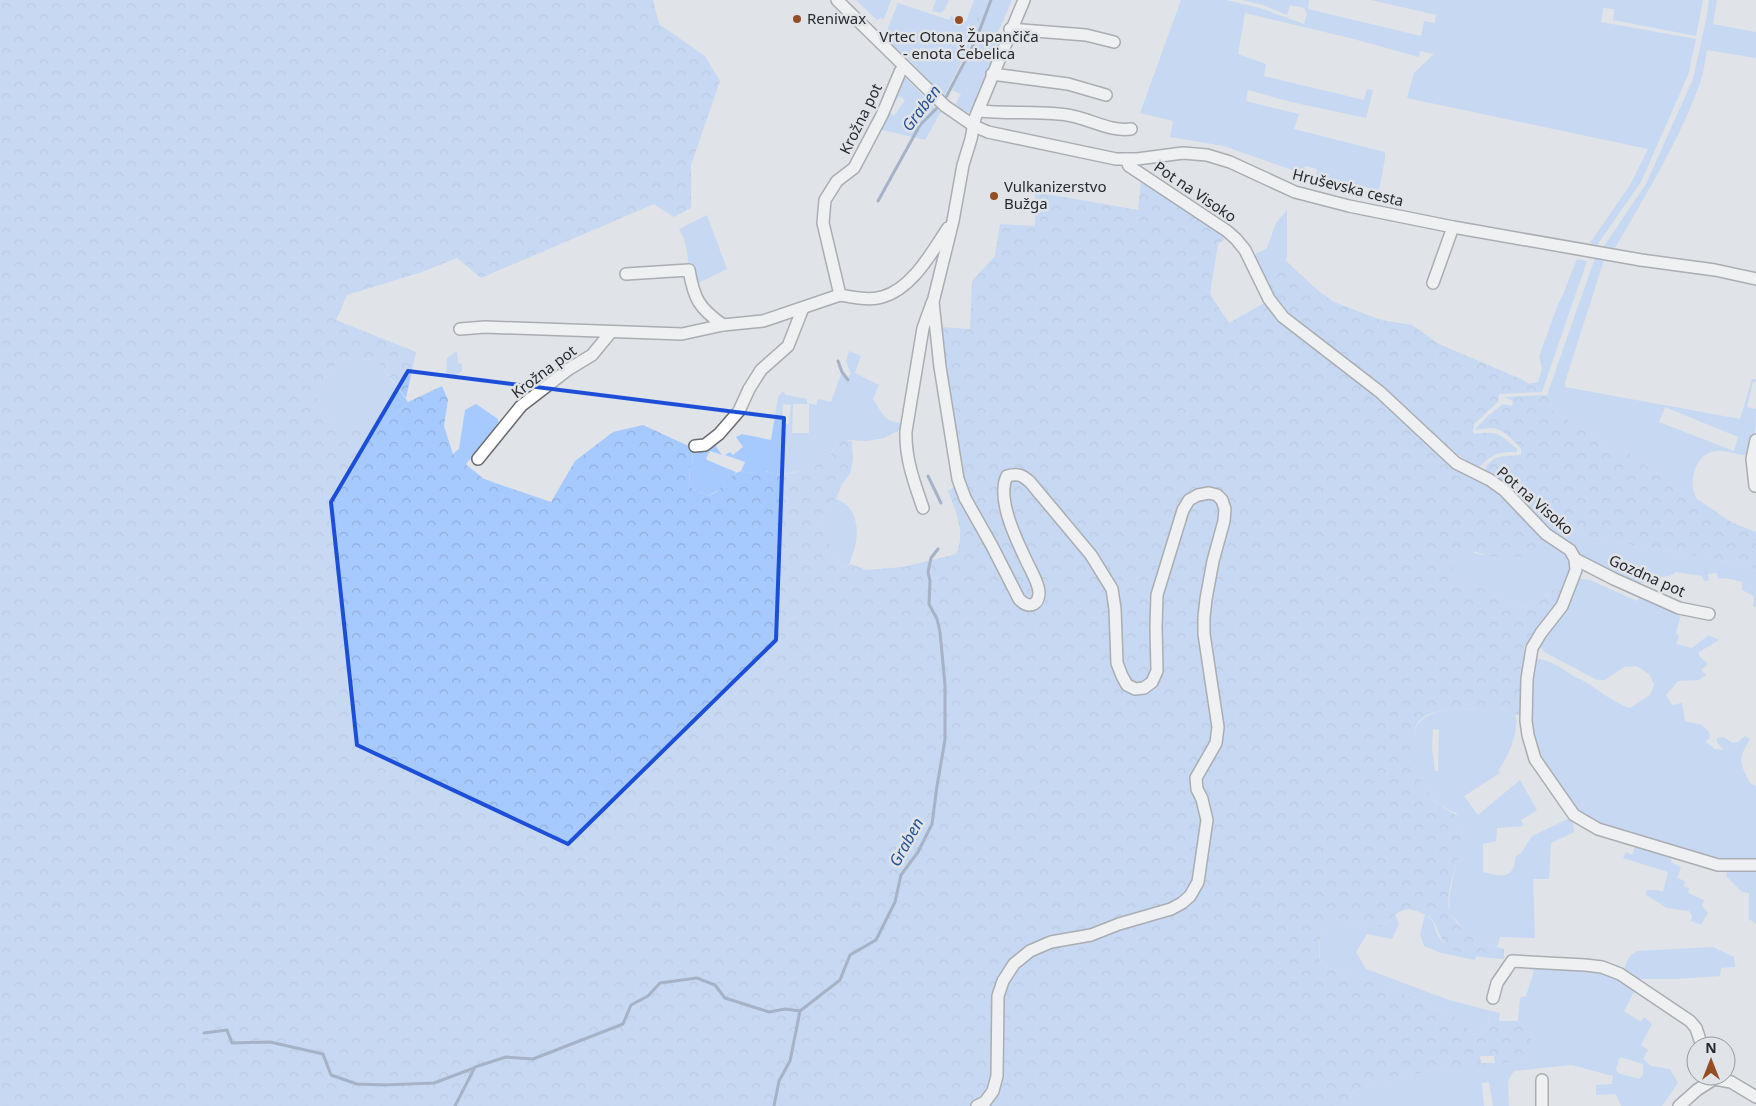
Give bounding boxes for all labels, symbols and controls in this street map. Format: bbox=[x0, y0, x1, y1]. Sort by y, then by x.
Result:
place label: Reniwax bbox=[807, 8, 866, 28]
marker: Reniwax bbox=[791, 13, 803, 25]
marker: Vrtec Otona Župančiča - enota Čebelica bbox=[953, 14, 965, 26]
place label: Vrtec Otona Župančiča - enota Čebelica bbox=[879, 26, 1039, 63]
street label: Krožna pot bbox=[834, 79, 886, 157]
water label: Graben bbox=[896, 80, 946, 136]
street label: Pot na Visoko bbox=[1150, 156, 1241, 226]
street label: Hruševska cesta bbox=[1291, 164, 1406, 210]
place label: Vulkanizerstvo Bužga bbox=[1004, 176, 1107, 213]
marker: Vulkanizerstvo Bužga bbox=[988, 190, 1000, 202]
street label: Krožna pot bbox=[507, 340, 580, 402]
street label: Pot na Visoko bbox=[1493, 461, 1578, 539]
street label: Gozdna pot bbox=[1606, 549, 1689, 601]
water label: Graben bbox=[884, 814, 928, 870]
north arrow bbox=[1686, 1036, 1736, 1086]
text: N bbox=[1705, 1038, 1717, 1057]

